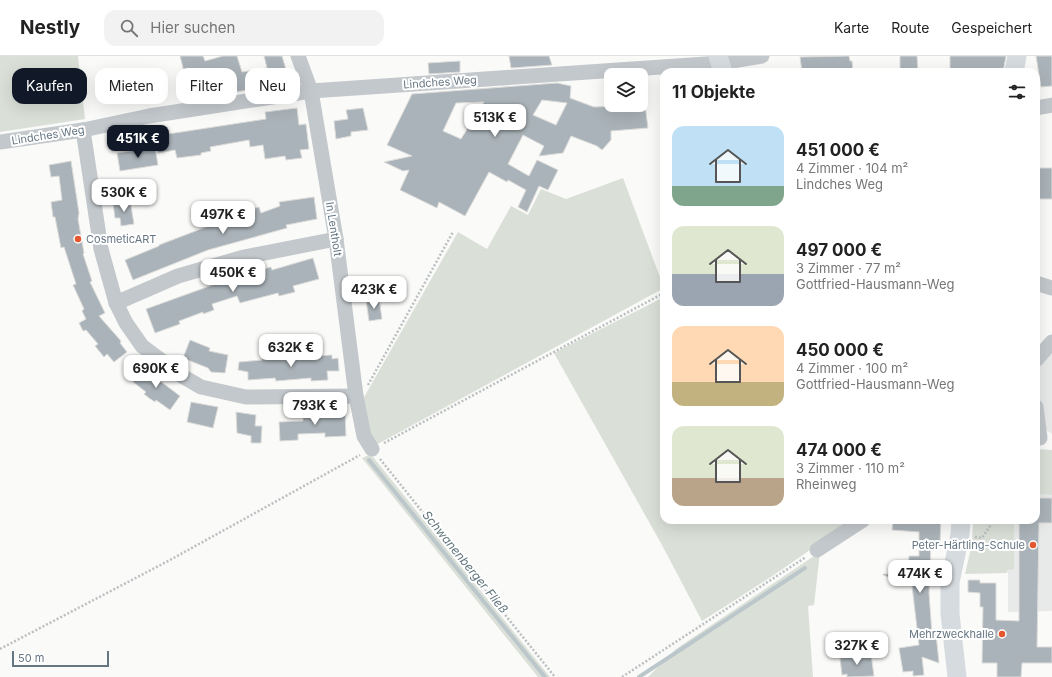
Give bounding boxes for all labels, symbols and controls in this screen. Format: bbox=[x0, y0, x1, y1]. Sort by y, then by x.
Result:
search box bbox=[104, 10, 384, 46]
text: Nestly bbox=[20, 16, 80, 39]
icon: search bbox=[118, 17, 140, 39]
text: Hier suchen bbox=[150, 18, 235, 37]
text: Karte bbox=[834, 19, 869, 36]
text: Route bbox=[891, 19, 929, 36]
text: Gespeichert bbox=[951, 19, 1032, 36]
chip: Kaufen bbox=[12, 68, 87, 104]
chip: Mieten bbox=[95, 68, 168, 104]
chip: Filter bbox=[176, 68, 237, 104]
chip: Neu bbox=[245, 68, 300, 104]
map controls bbox=[604, 68, 648, 112]
button: layers bbox=[604, 68, 648, 112]
street label: Lindches Weg bbox=[403, 72, 477, 92]
icon: filters bbox=[1006, 81, 1028, 103]
text: 11 Objekte bbox=[672, 82, 755, 102]
pin: 513K € bbox=[462, 104, 528, 138]
text: 513K € bbox=[473, 109, 517, 125]
street label: Lindches Weg bbox=[11, 122, 85, 148]
pin: 451K € bbox=[105, 125, 171, 159]
text: 451K € bbox=[116, 130, 160, 146]
text: 451 000 € bbox=[796, 140, 880, 160]
icon: home bbox=[704, 142, 752, 190]
text: 4 Zimmer · 104 m² bbox=[796, 160, 908, 176]
text: Lindches Weg bbox=[796, 176, 883, 192]
pin: 530K € bbox=[91, 179, 157, 213]
text: 530K € bbox=[101, 184, 147, 200]
pin: 497K € bbox=[190, 201, 256, 235]
street label: In Lentholt bbox=[323, 201, 345, 258]
text: 497K € bbox=[200, 206, 246, 222]
place label: CosmeticART bbox=[86, 232, 156, 246]
marker: CosmeticART bbox=[73, 234, 83, 244]
text: 497 000 € bbox=[796, 240, 882, 260]
icon: home bbox=[704, 242, 752, 290]
pin: 450K € bbox=[200, 259, 266, 293]
text: 3 Zimmer · 77 m² bbox=[796, 260, 901, 276]
text: 450K € bbox=[209, 264, 257, 280]
pin: 423K € bbox=[341, 276, 407, 310]
text: Gottfried-Hausmann-Weg bbox=[796, 276, 955, 292]
text: 423K € bbox=[351, 281, 397, 297]
pin: 632K € bbox=[258, 334, 324, 368]
text: 632K € bbox=[268, 339, 314, 355]
text: 450 000 € bbox=[796, 340, 884, 360]
icon: home bbox=[704, 342, 752, 390]
pin: 690K € bbox=[123, 355, 189, 389]
text: 690K € bbox=[133, 360, 179, 376]
text: 4 Zimmer · 100 m² bbox=[796, 360, 908, 376]
text: Gottfried-Hausmann-Weg bbox=[796, 376, 955, 392]
pin: 793K € bbox=[282, 392, 348, 426]
text: 793K € bbox=[292, 397, 338, 413]
text: 474 000 € bbox=[796, 440, 882, 460]
icon: home bbox=[704, 442, 752, 490]
text: 3 Zimmer · 110 m² bbox=[796, 460, 905, 476]
text: Rheinweg bbox=[796, 476, 856, 492]
water label: Schwanenberger Fließ bbox=[419, 507, 511, 616]
place label: Peter-Härtling-Schule bbox=[912, 538, 1025, 552]
marker: Peter-Härtling-Schule bbox=[1028, 540, 1038, 550]
pin: 474K € bbox=[887, 560, 953, 594]
text: 474K € bbox=[897, 565, 943, 581]
place label: Mehrzweckhalle bbox=[909, 627, 994, 641]
marker: Mehrzweckhalle bbox=[997, 629, 1007, 639]
pin: 327K € bbox=[824, 632, 890, 666]
text: 327K € bbox=[834, 637, 880, 653]
scale bar bbox=[12, 649, 109, 668]
text: 50 m bbox=[18, 651, 44, 665]

